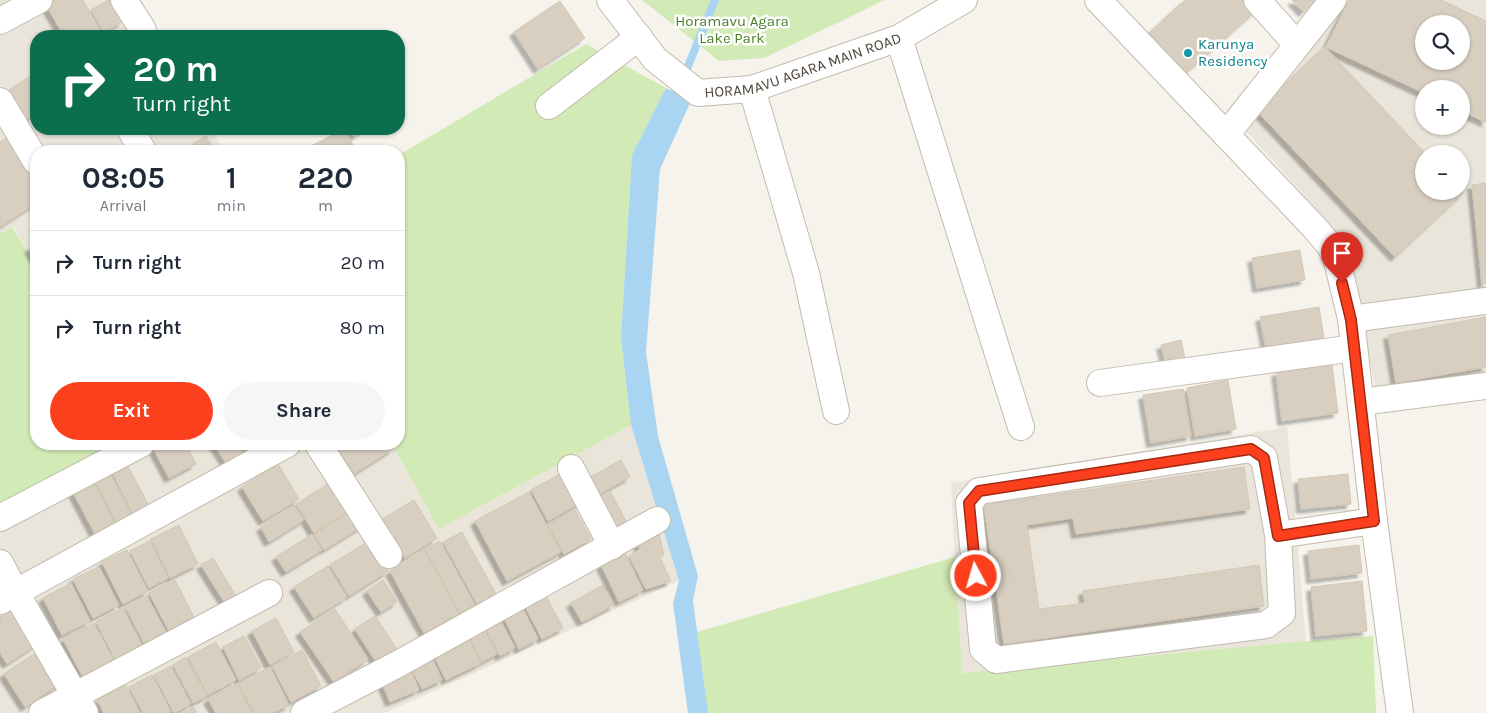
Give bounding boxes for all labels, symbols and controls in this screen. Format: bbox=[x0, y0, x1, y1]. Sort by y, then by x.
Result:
park label: Horamavu Agara Lake Park bbox=[675, 12, 789, 47]
map controls bbox=[1415, 15, 1470, 200]
button: search bbox=[1415, 15, 1470, 70]
street label: HORAMAVU AGARA MAIN ROAD bbox=[704, 29, 904, 102]
place label: Karunya Residency bbox=[1198, 35, 1268, 70]
marker: Karunya Residency bbox=[1182, 47, 1194, 59]
text: 20 m bbox=[133, 49, 218, 90]
icon: right bbox=[50, 50, 115, 115]
button: + bbox=[1415, 80, 1470, 135]
text: Turn right bbox=[133, 91, 231, 117]
button: − bbox=[1415, 145, 1470, 200]
text: 08:05 bbox=[82, 160, 165, 196]
text: 1 bbox=[226, 160, 237, 196]
text: 220 bbox=[298, 160, 353, 196]
text: Arrival bbox=[100, 196, 147, 215]
text: min bbox=[217, 196, 246, 215]
text: m bbox=[318, 196, 333, 215]
pin bbox=[1321, 232, 1363, 283]
icon: arrive bbox=[1328, 239, 1356, 267]
icon: right bbox=[50, 249, 78, 277]
text: Turn right bbox=[93, 252, 182, 274]
text: 20 m bbox=[340, 252, 385, 274]
icon: right bbox=[50, 314, 78, 342]
text: Turn right bbox=[93, 317, 182, 339]
text: 80 m bbox=[340, 317, 385, 339]
button: Exit bbox=[50, 382, 213, 440]
button: Share bbox=[223, 382, 385, 440]
position arrow bbox=[949, 549, 1001, 601]

